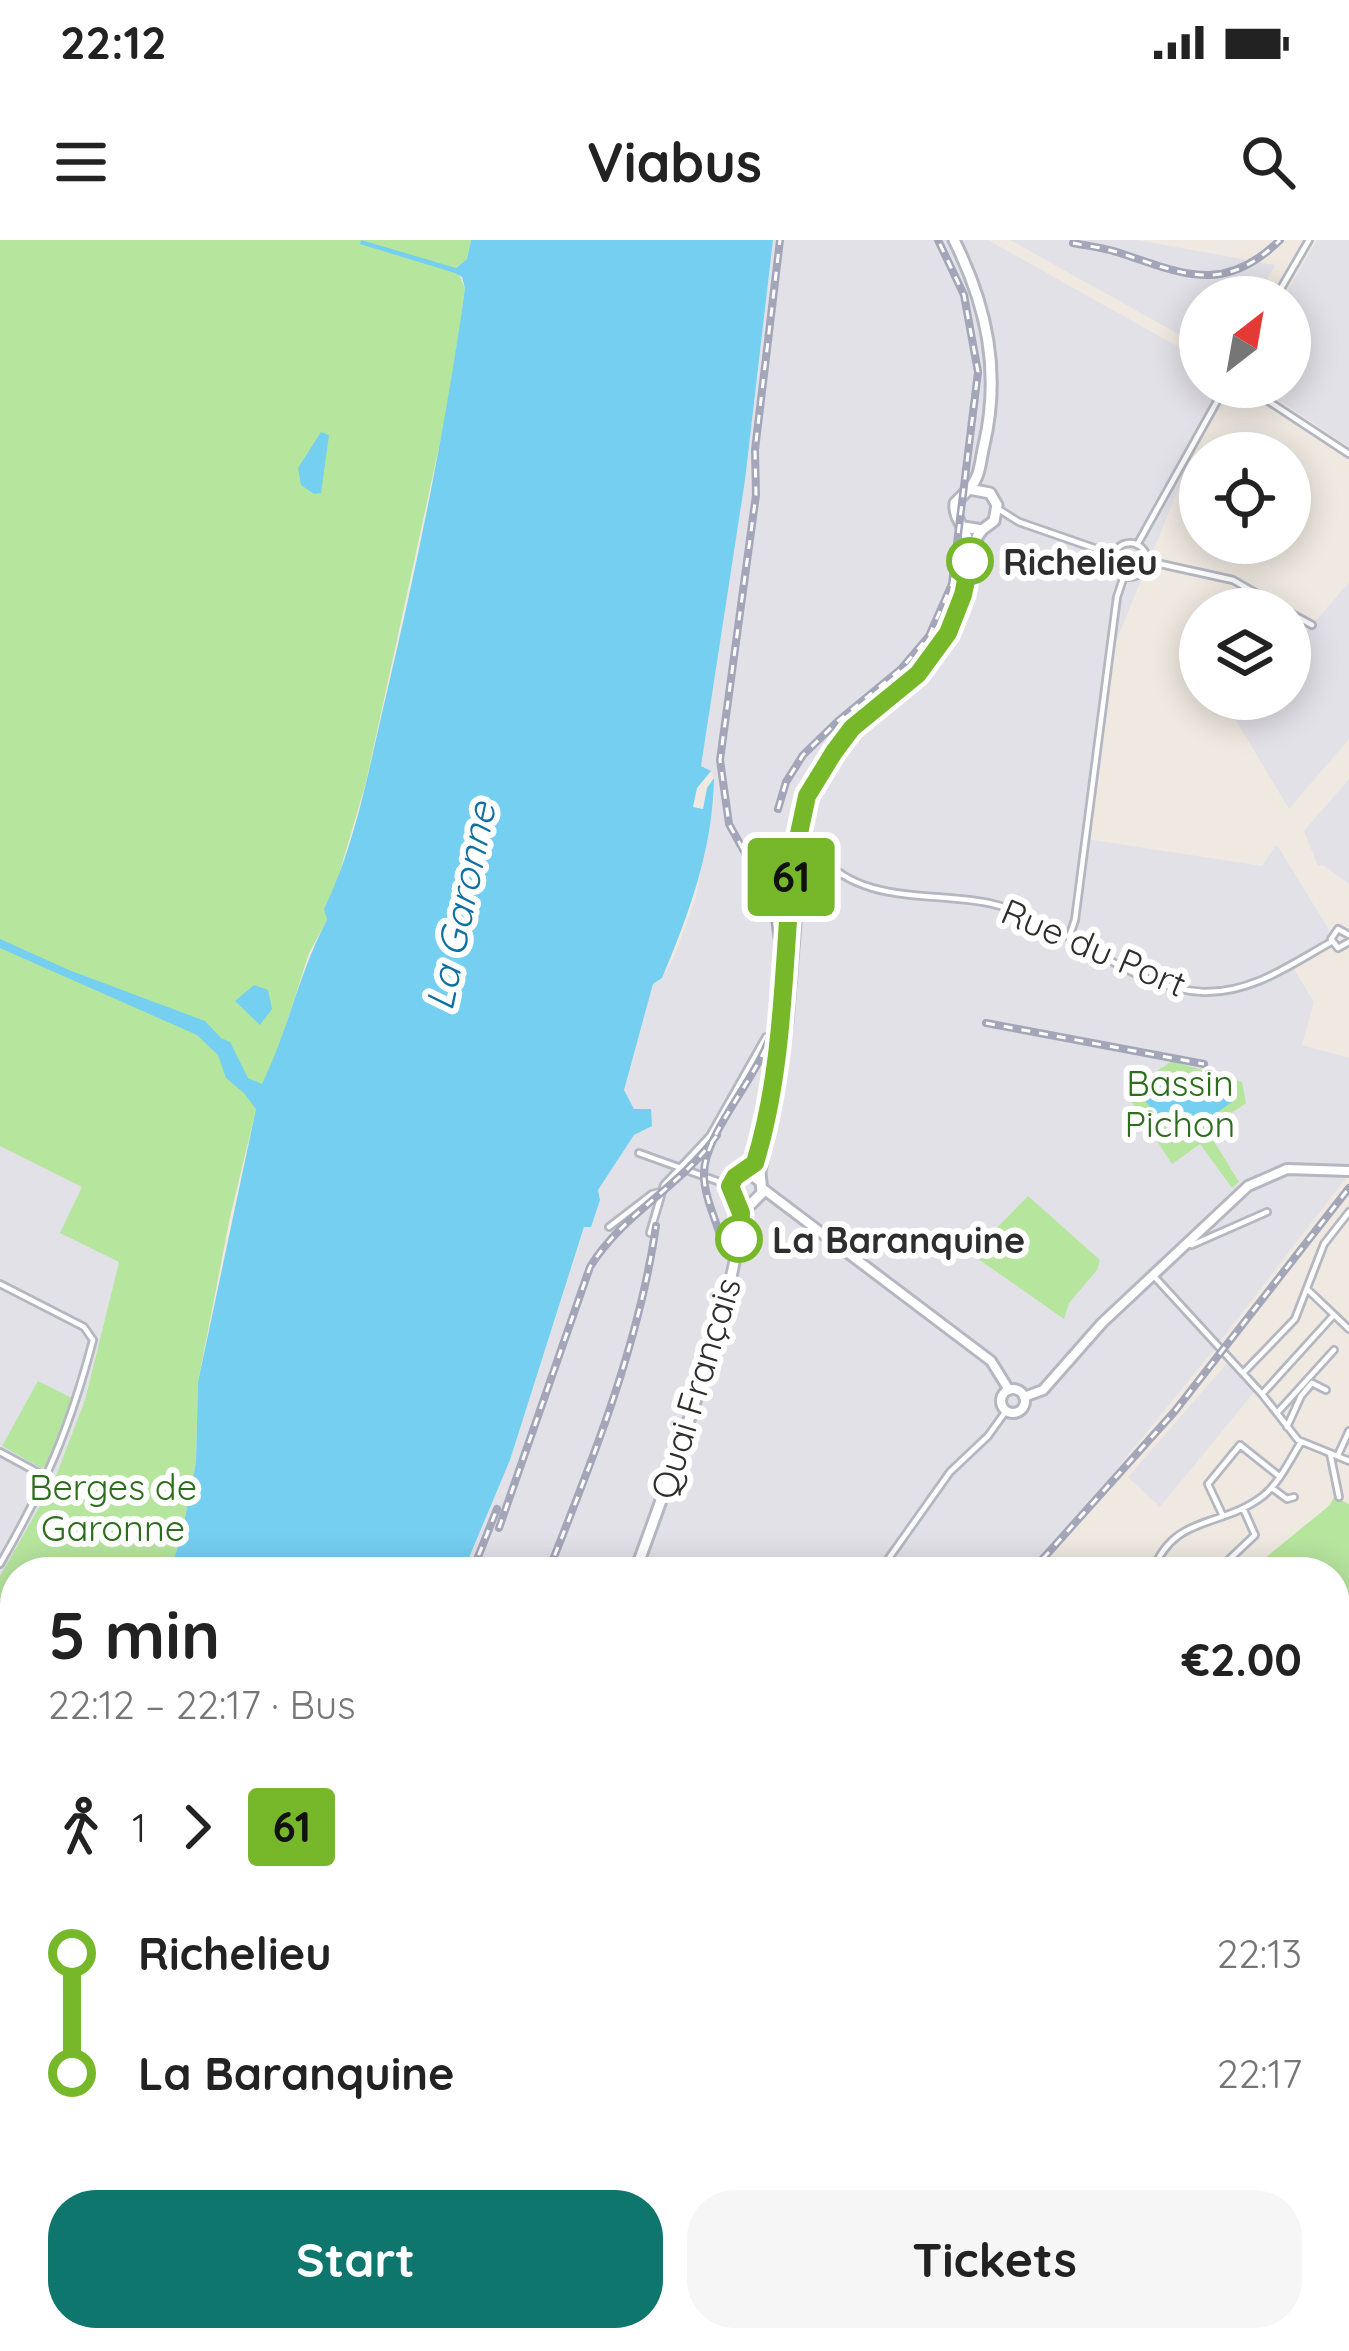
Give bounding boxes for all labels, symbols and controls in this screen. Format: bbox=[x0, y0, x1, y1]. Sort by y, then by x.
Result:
text: 22:12 bbox=[60, 14, 167, 70]
text: Viabus bbox=[587, 128, 762, 196]
icon: menu bbox=[48, 129, 114, 195]
icon: search bbox=[1235, 129, 1301, 195]
north arrow bbox=[1179, 276, 1311, 408]
map controls bbox=[1179, 276, 1311, 720]
button: locate bbox=[1179, 432, 1311, 564]
marker: Richelieu bbox=[948, 539, 992, 583]
place label: Richelieu bbox=[1003, 539, 1158, 584]
button: layers bbox=[1179, 588, 1311, 720]
water label: La Garonne bbox=[414, 796, 506, 1014]
line badge: 61 bbox=[737, 838, 845, 916]
text: 61 bbox=[772, 850, 810, 903]
street label: Rue du Port bbox=[995, 888, 1193, 1006]
park label: Bassin Pichon bbox=[1125, 1060, 1235, 1146]
marker: La Baranquine bbox=[717, 1217, 761, 1261]
place label: La Baranquine bbox=[772, 1217, 1025, 1262]
street label: Quai Français bbox=[640, 1272, 750, 1504]
park label: Berges de Garonne bbox=[29, 1464, 197, 1550]
text: 5 min bbox=[48, 1593, 220, 1676]
text: €2.00 bbox=[1182, 1631, 1302, 1687]
text: 22:12 – 22:17 · Bus bbox=[48, 1680, 355, 1729]
icon: walk bbox=[48, 1794, 114, 1860]
icon: forward bbox=[164, 1794, 230, 1860]
text: 61 bbox=[272, 1800, 311, 1853]
text: 1 bbox=[132, 1803, 146, 1852]
text: Richelieu bbox=[138, 1925, 332, 1981]
text: 22:13 bbox=[1217, 1929, 1302, 1978]
text: La Baranquine bbox=[138, 2045, 455, 2101]
text: 22:17 bbox=[1217, 2049, 1302, 2098]
button: Start bbox=[48, 2190, 663, 2328]
button: Tickets bbox=[687, 2190, 1302, 2328]

